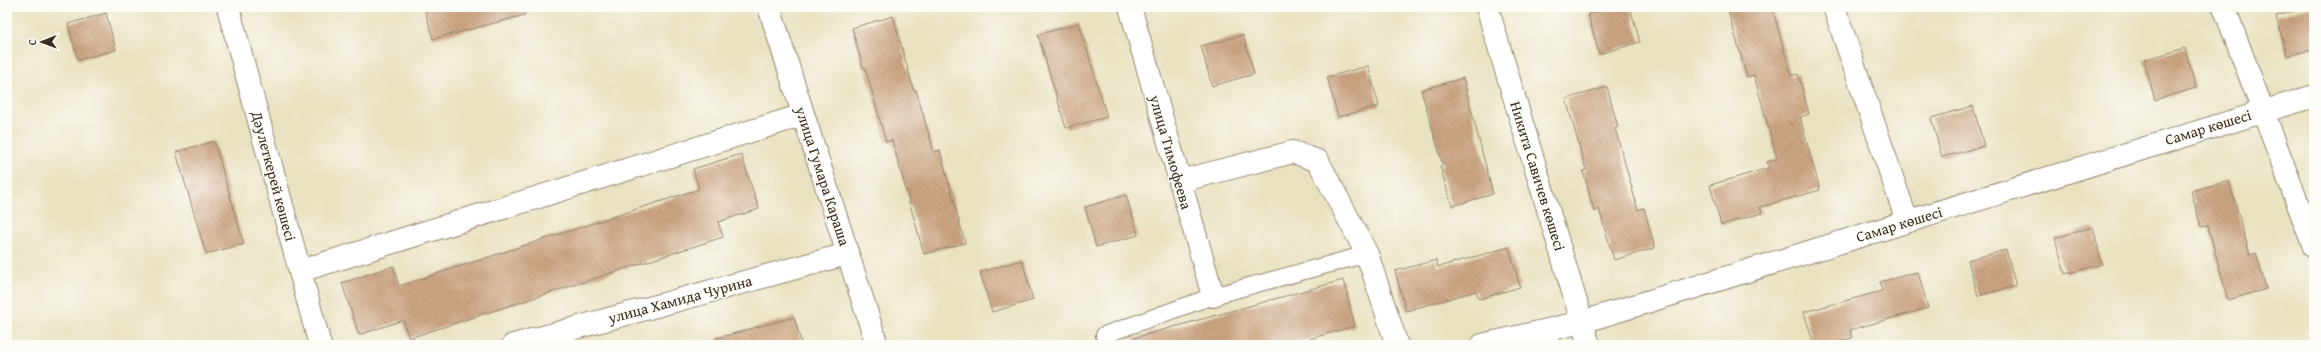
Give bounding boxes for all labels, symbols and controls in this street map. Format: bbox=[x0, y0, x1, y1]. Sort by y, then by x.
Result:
north arrow bbox=[22, 22, 62, 62]
text: С bbox=[24, 39, 40, 45]
street label: улица Тимофеева bbox=[1144, 91, 1198, 212]
street label: Никита Савичев көшесі bbox=[1505, 99, 1571, 253]
street label: улица Гумара Караша bbox=[790, 103, 856, 249]
street label: Самар көшесі bbox=[2162, 104, 2254, 150]
street label: Дәулеткерей көшесі bbox=[246, 108, 301, 243]
street label: Самар көшесі bbox=[1853, 201, 1945, 247]
street label: улица Хамида Чурина bbox=[605, 269, 755, 329]

